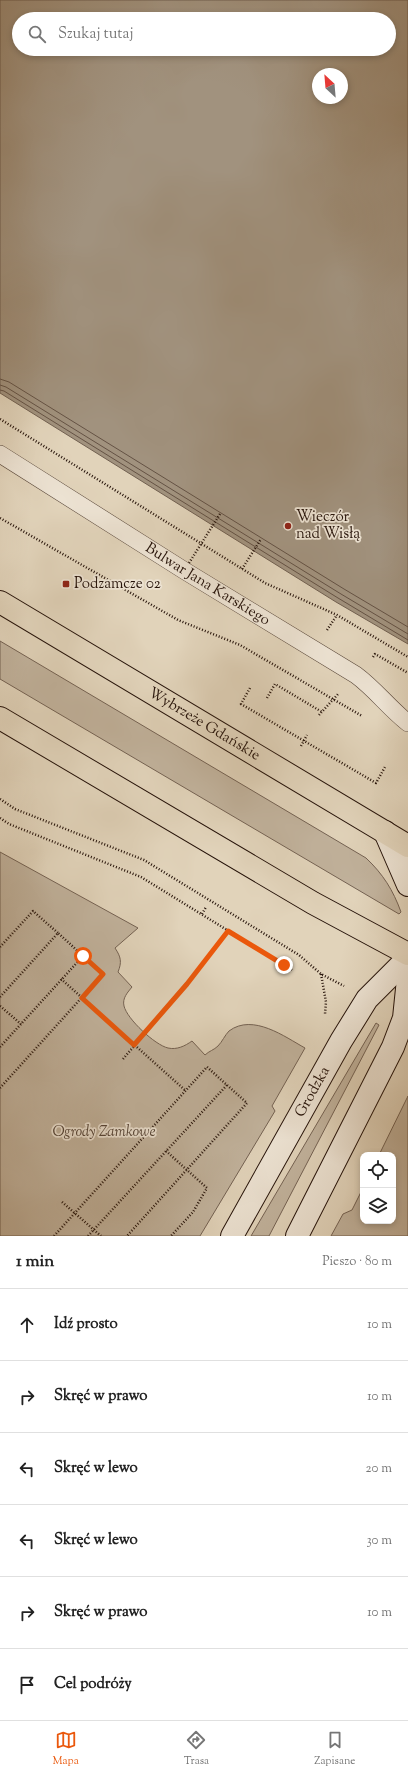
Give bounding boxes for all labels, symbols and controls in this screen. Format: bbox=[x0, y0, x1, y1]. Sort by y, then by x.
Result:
search box bbox=[12, 12, 396, 56]
icon: search bbox=[26, 23, 48, 45]
text: Szukaj tutaj bbox=[58, 24, 133, 45]
north arrow bbox=[312, 68, 348, 104]
place label: Wieczór nad Wisłą bbox=[296, 507, 360, 545]
marker: Wieczór nad Wisłą bbox=[283, 521, 293, 531]
street label: Bulwar Jana Karskiego bbox=[141, 538, 274, 631]
place label: Podzamcze 02 bbox=[74, 574, 161, 595]
marker: Podzamcze 02 bbox=[61, 579, 71, 589]
street label: Wybrzeże Gdańskie bbox=[144, 682, 264, 766]
route start bbox=[74, 947, 92, 965]
route end bbox=[275, 956, 293, 974]
street label: Grodzka bbox=[290, 1063, 335, 1121]
park label: Ogrody Zamkowe bbox=[53, 1122, 155, 1143]
map controls bbox=[360, 1152, 396, 1224]
button: locate bbox=[360, 1152, 396, 1188]
button: layers bbox=[360, 1188, 396, 1224]
text: 1 min bbox=[16, 1250, 54, 1274]
text: Pieszo · 80 m bbox=[322, 1253, 392, 1271]
icon: ahead bbox=[16, 1314, 38, 1336]
text: Idź prosto bbox=[54, 1314, 118, 1335]
text: 10 m bbox=[367, 1316, 392, 1334]
icon: right bbox=[16, 1386, 38, 1408]
text: Skręć w prawo bbox=[54, 1386, 148, 1407]
text: 10 m bbox=[367, 1388, 392, 1406]
icon: left bbox=[16, 1458, 38, 1480]
text: Skręć w lewo bbox=[54, 1458, 138, 1479]
text: 20 m bbox=[366, 1460, 392, 1478]
icon: left bbox=[16, 1530, 38, 1552]
text: Skręć w lewo bbox=[54, 1530, 138, 1551]
text: 30 m bbox=[366, 1532, 392, 1550]
icon: right bbox=[16, 1602, 38, 1624]
text: Skręć w prawo bbox=[54, 1602, 148, 1623]
text: 10 m bbox=[367, 1604, 392, 1622]
icon: arrive bbox=[16, 1674, 38, 1696]
text: Cel podróży bbox=[54, 1674, 132, 1695]
tab: Mapa bbox=[53, 1729, 79, 1769]
tab: Trasa bbox=[184, 1729, 209, 1769]
tab: Zapisane bbox=[314, 1729, 355, 1769]

